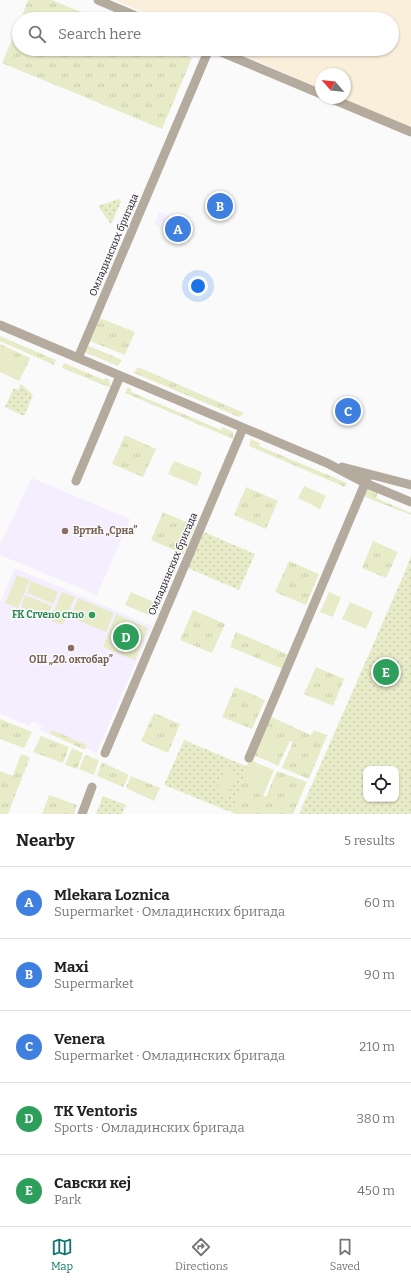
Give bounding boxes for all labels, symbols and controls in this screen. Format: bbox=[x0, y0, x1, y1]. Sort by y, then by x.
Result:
search box bbox=[12, 12, 399, 56]
icon: search bbox=[26, 23, 48, 45]
text: Search here bbox=[58, 25, 141, 43]
north arrow bbox=[315, 68, 351, 104]
street label: Омладинских бригада bbox=[86, 191, 141, 298]
pin: B bbox=[207, 191, 233, 221]
pin: A bbox=[165, 214, 191, 244]
your location bbox=[188, 276, 208, 296]
pin: C bbox=[335, 396, 361, 426]
street label: Омладинских бригада bbox=[145, 510, 200, 617]
place label: Вртић „Срна” bbox=[73, 525, 137, 537]
marker: Вртић „Срна” bbox=[60, 526, 70, 536]
place label: FK Crveno crno bbox=[12, 609, 84, 621]
marker: FK Crveno crno bbox=[87, 610, 97, 620]
pin: D bbox=[113, 622, 139, 652]
marker: ОШ „20. октобар” bbox=[66, 643, 76, 653]
place label: ОШ „20. октобар” bbox=[29, 654, 113, 666]
pin: E bbox=[373, 657, 399, 687]
map controls bbox=[363, 766, 399, 802]
button: locate bbox=[363, 766, 399, 802]
text: Nearby bbox=[16, 830, 75, 851]
text: 5 results bbox=[344, 833, 395, 848]
text: Mlekara Loznica bbox=[54, 886, 170, 904]
text: A bbox=[24, 895, 34, 910]
text: 60 m bbox=[364, 895, 395, 910]
text: Supermarket · Омладинских бригада bbox=[54, 904, 285, 919]
text: Maxi bbox=[54, 958, 88, 976]
text: B bbox=[25, 967, 33, 982]
text: 90 m bbox=[364, 967, 395, 982]
text: Supermarket bbox=[54, 976, 134, 991]
text: Venera bbox=[54, 1030, 105, 1048]
text: C bbox=[25, 1039, 33, 1054]
text: 210 m bbox=[359, 1039, 395, 1054]
text: Supermarket · Омладинских бригада bbox=[54, 1048, 285, 1063]
text: TK Ventoris bbox=[54, 1102, 137, 1120]
text: D bbox=[24, 1111, 34, 1126]
text: 380 m bbox=[356, 1111, 395, 1126]
text: Sports · Омладинских бригада bbox=[54, 1120, 245, 1135]
text: Савски кеј bbox=[54, 1174, 131, 1192]
text: E bbox=[25, 1183, 33, 1198]
text: 450 m bbox=[357, 1183, 395, 1198]
text: Park bbox=[54, 1192, 81, 1207]
tab: Map bbox=[51, 1236, 73, 1273]
tab: Directions bbox=[175, 1236, 228, 1273]
tab: Saved bbox=[330, 1236, 360, 1273]

